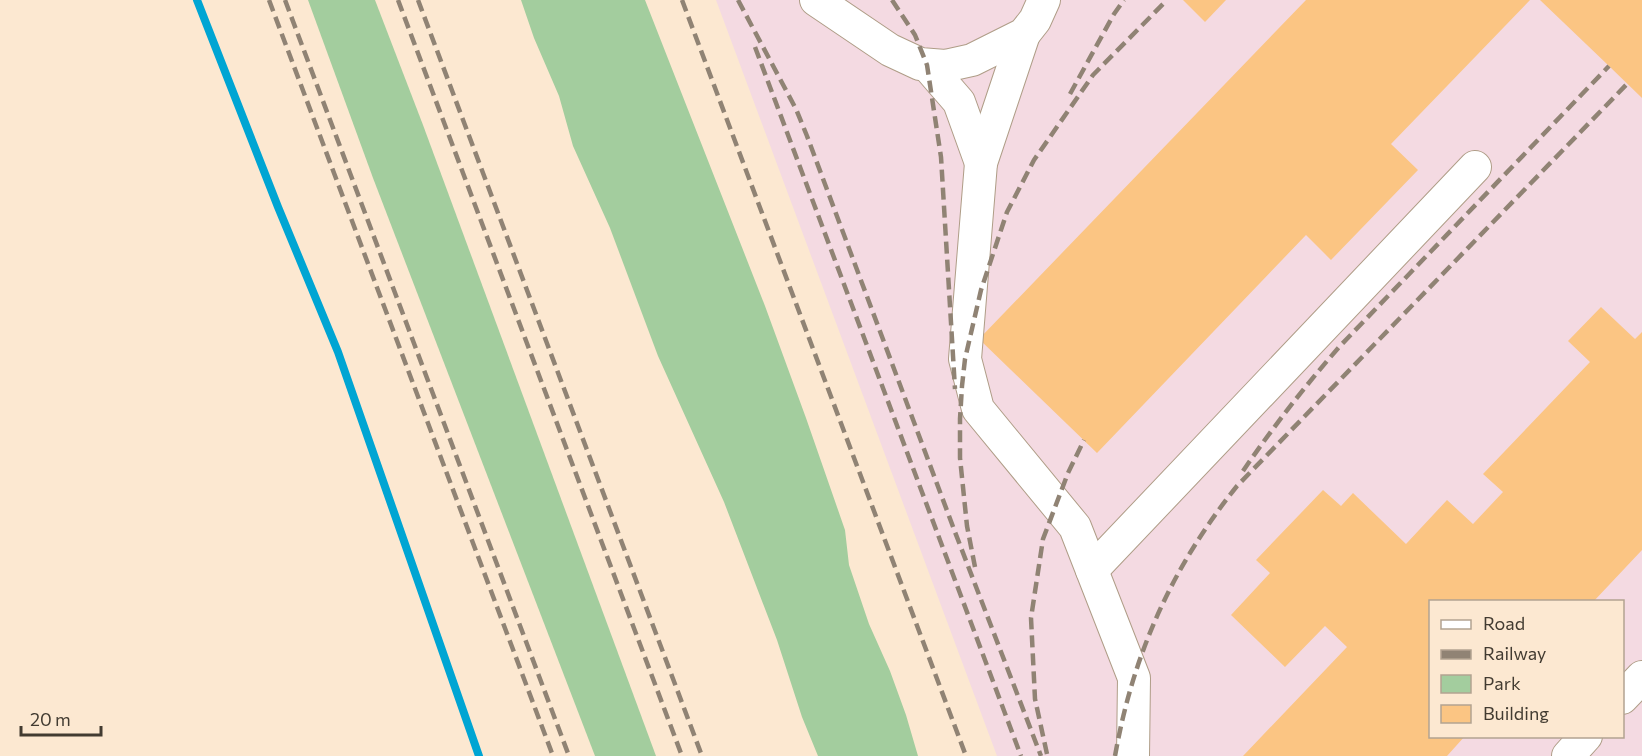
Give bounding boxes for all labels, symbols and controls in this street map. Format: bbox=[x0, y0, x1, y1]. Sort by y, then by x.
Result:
legend bbox=[1429, 600, 1624, 738]
text: Road bbox=[1483, 612, 1525, 634]
text: Railway bbox=[1483, 642, 1546, 664]
text: Park bbox=[1483, 672, 1521, 694]
scale bar bbox=[21, 699, 100, 737]
text: Building bbox=[1483, 702, 1549, 724]
text: 20 m bbox=[30, 708, 71, 730]

